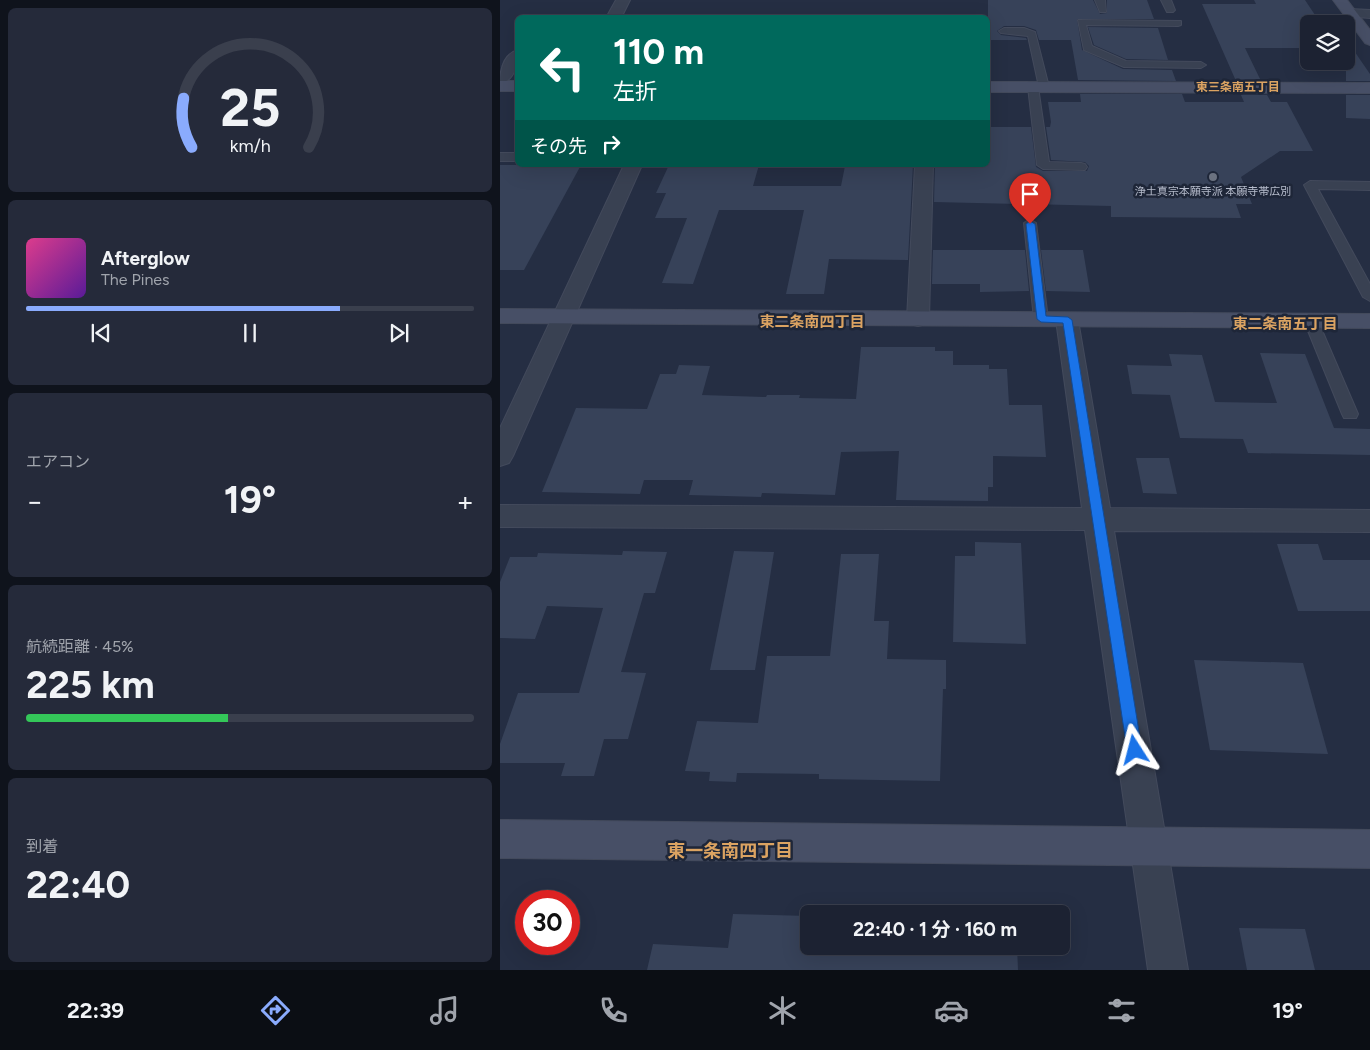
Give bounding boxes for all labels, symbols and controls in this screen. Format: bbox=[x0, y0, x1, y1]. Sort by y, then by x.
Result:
map controls bbox=[1300, 15, 1355, 70]
button: layers bbox=[1300, 15, 1355, 70]
text: 110 m bbox=[613, 31, 704, 73]
icon: left bbox=[530, 35, 595, 100]
text: 25 bbox=[220, 77, 280, 139]
text: 左折 bbox=[613, 78, 657, 105]
district label: 東三条南五丁目 bbox=[1196, 80, 1280, 94]
icon: right bbox=[597, 130, 625, 158]
text: km/h bbox=[230, 135, 270, 156]
text: その先 bbox=[530, 135, 587, 158]
marker: 浄土真宗本願寺派 本願寺帯広別 bbox=[1207, 171, 1219, 183]
pin bbox=[1009, 173, 1051, 224]
icon: arrive bbox=[1016, 180, 1044, 208]
place label: 浄土真宗本願寺派 本願寺帯広別 bbox=[1135, 185, 1291, 198]
text: Afterglow bbox=[101, 247, 190, 270]
text: The Pines bbox=[101, 270, 170, 289]
district label: 東二条南四丁目 bbox=[759, 313, 865, 331]
district label: 東二条南五丁目 bbox=[1232, 315, 1338, 333]
icon: previous bbox=[87, 319, 115, 347]
icon: pause bbox=[236, 319, 264, 347]
icon: next bbox=[385, 319, 413, 347]
text: エアコン bbox=[26, 452, 90, 471]
text: 19° bbox=[224, 477, 276, 523]
text: − bbox=[26, 484, 43, 518]
text: + bbox=[457, 484, 474, 518]
text: 航続距離 · 45% bbox=[26, 637, 134, 656]
text: 225 km bbox=[26, 662, 155, 708]
position arrow bbox=[1108, 723, 1160, 775]
text: 到着 bbox=[26, 837, 58, 856]
district label: 東一条南四丁目 bbox=[667, 840, 793, 862]
text: 22:40 bbox=[26, 862, 130, 908]
speed limit sign: 30 bbox=[515, 890, 580, 955]
text: 22:40 · 1 分 · 160 m bbox=[853, 918, 1017, 941]
icon: directions bbox=[258, 993, 293, 1028]
icon: music bbox=[427, 993, 462, 1028]
icon: phone bbox=[596, 993, 631, 1028]
icon: climate bbox=[765, 993, 800, 1028]
icon: car bbox=[934, 993, 969, 1028]
icon: filters bbox=[1104, 993, 1139, 1028]
text: 22:39 bbox=[67, 997, 124, 1024]
text: 19° bbox=[1273, 997, 1303, 1024]

